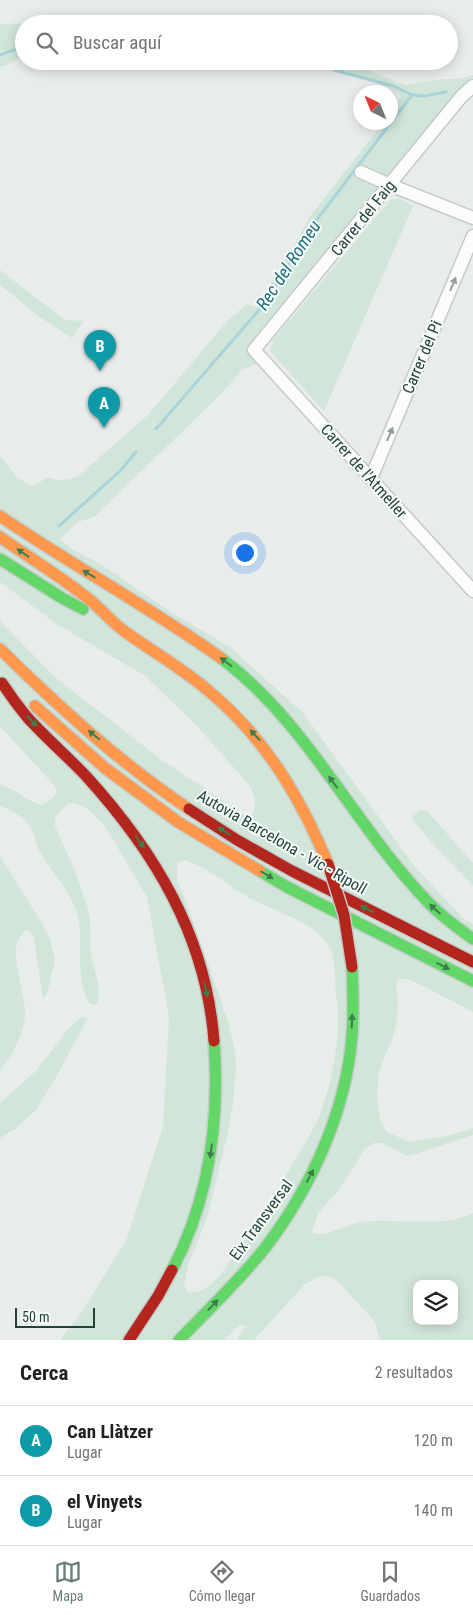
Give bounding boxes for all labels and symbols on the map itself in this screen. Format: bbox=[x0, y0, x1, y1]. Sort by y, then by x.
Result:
north arrow bbox=[353, 85, 398, 130]
street label: Carrer del Faig bbox=[327, 176, 399, 260]
water label: Rec del Romeu bbox=[251, 216, 325, 314]
one-way arrow bbox=[449, 276, 457, 291]
street label: Carrer del Pi bbox=[398, 318, 446, 396]
pin: B bbox=[84, 330, 116, 371]
pin: A bbox=[88, 387, 120, 428]
street label: Carrer de l'Atmeller bbox=[317, 420, 411, 522]
one-way arrow bbox=[387, 426, 394, 441]
your location bbox=[232, 540, 258, 566]
one-way arrow bbox=[16, 548, 29, 558]
one-way arrow bbox=[82, 569, 96, 578]
one-way arrow bbox=[220, 656, 233, 667]
one-way arrow bbox=[26, 715, 38, 727]
one-way arrow bbox=[88, 729, 101, 740]
one-way arrow bbox=[249, 730, 261, 742]
one-way arrow bbox=[328, 776, 339, 789]
street label: Autovia Barcelona - Vic - Ripoll bbox=[194, 786, 370, 898]
one-way arrow bbox=[218, 826, 231, 836]
one-way arrow bbox=[135, 835, 145, 849]
one-way arrow bbox=[261, 871, 274, 880]
one-way arrow bbox=[429, 903, 442, 914]
one-way arrow bbox=[359, 905, 374, 913]
one-way arrow bbox=[436, 962, 450, 970]
one-way arrow bbox=[202, 982, 210, 998]
one-way arrow bbox=[349, 1012, 357, 1028]
one-way arrow bbox=[207, 1143, 215, 1159]
one-way arrow bbox=[306, 1169, 314, 1183]
street label: Eix Transversal bbox=[225, 1176, 297, 1264]
one-way arrow bbox=[207, 1299, 219, 1311]
scale bar bbox=[15, 1305, 95, 1328]

